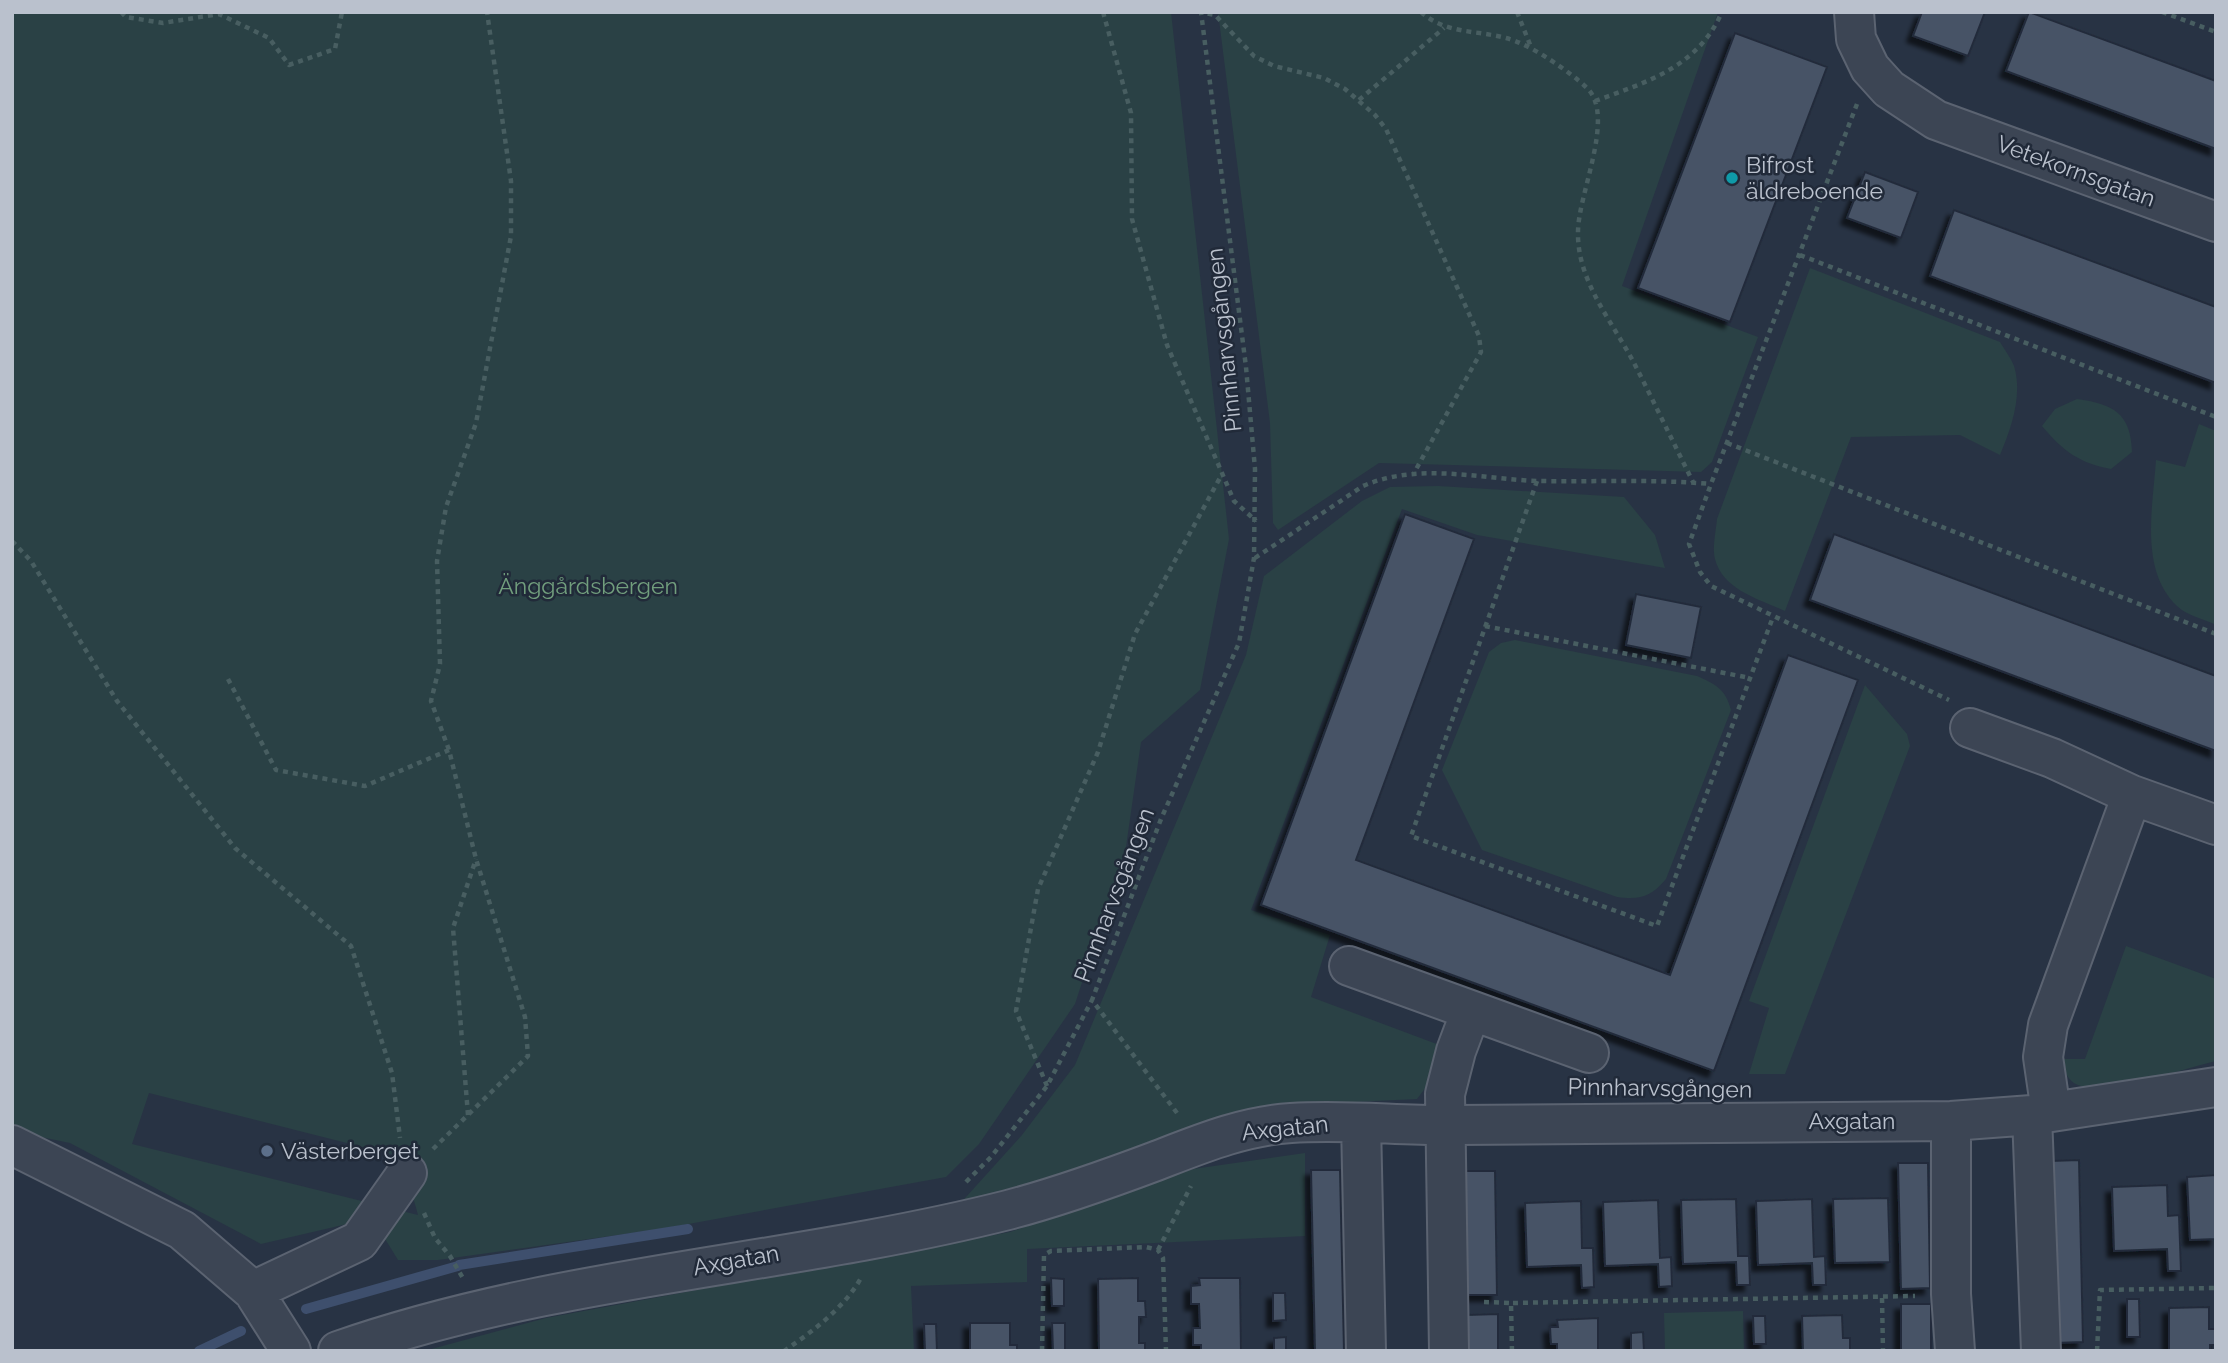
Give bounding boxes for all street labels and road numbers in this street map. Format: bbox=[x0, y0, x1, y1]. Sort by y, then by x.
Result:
street label: Vetekornsgatan bbox=[1993, 129, 2159, 212]
street label: Pinnharvsgången bbox=[1200, 247, 1247, 433]
street label: Pinnharvsgången bbox=[1068, 804, 1159, 986]
street label: Pinnharvsgången bbox=[1568, 1072, 1752, 1103]
street label: Axgatan bbox=[1809, 1107, 1895, 1134]
street label: Axgatan bbox=[1240, 1110, 1330, 1145]
street label: Axgatan bbox=[691, 1239, 781, 1280]

